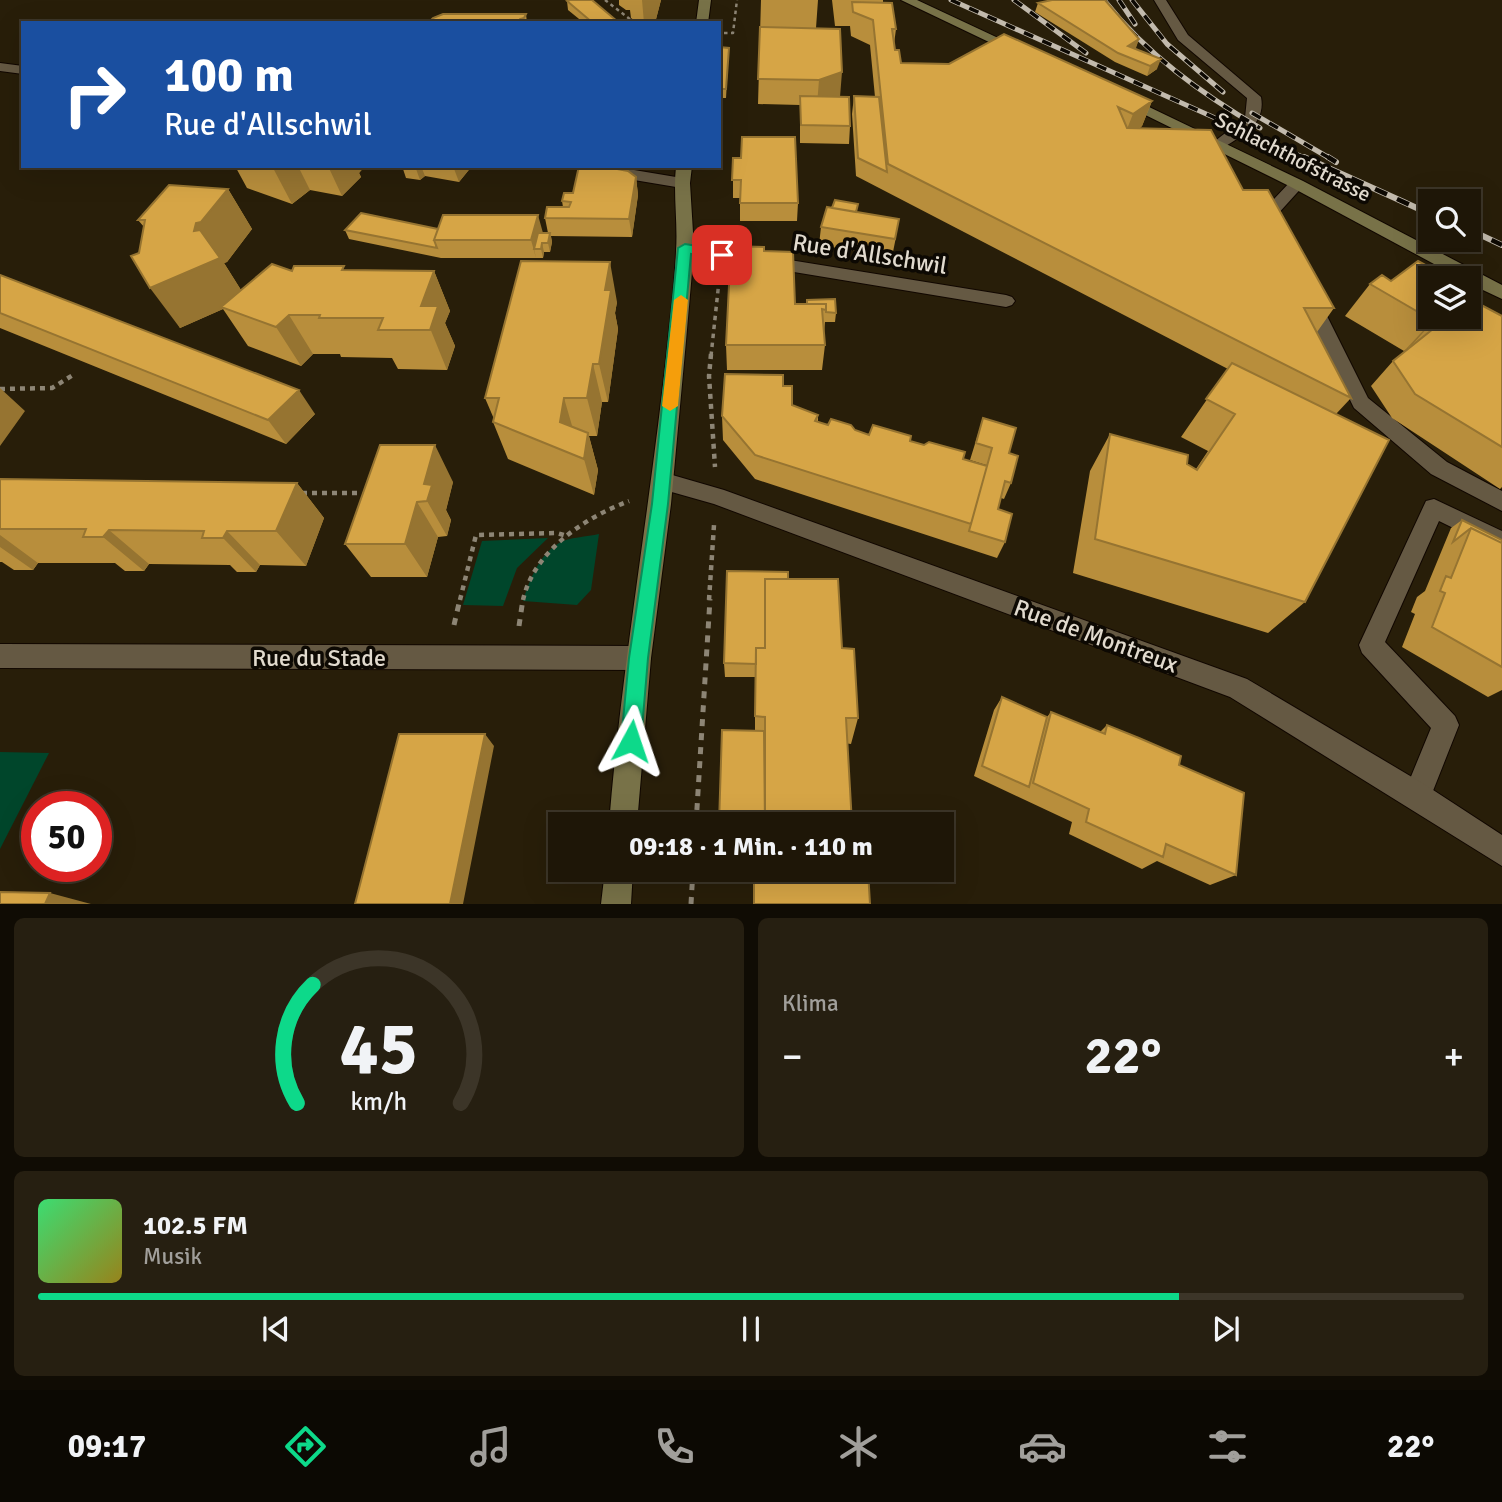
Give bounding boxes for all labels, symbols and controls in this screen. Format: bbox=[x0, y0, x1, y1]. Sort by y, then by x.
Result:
text: 100 m bbox=[164, 45, 294, 105]
icon: right bbox=[49, 49, 140, 140]
text: Rue d'Allschwil bbox=[164, 105, 372, 144]
street label: Schlachthofstrasse bbox=[1211, 107, 1375, 207]
map controls bbox=[1418, 189, 1481, 329]
button: search bbox=[1418, 189, 1481, 252]
pin bbox=[692, 225, 752, 285]
street label: Rue d'Allschwil bbox=[791, 227, 949, 281]
icon: arrive bbox=[703, 236, 741, 274]
button: layers bbox=[1418, 266, 1481, 329]
street label: Rue de Montreux bbox=[1010, 592, 1182, 680]
street label: Rue du Stade bbox=[252, 643, 386, 673]
position arrow bbox=[594, 704, 668, 778]
speed limit sign: 50 bbox=[21, 791, 112, 882]
text: 09:18 · 1 Min. · 110 m bbox=[629, 831, 873, 863]
text: Klima bbox=[782, 989, 839, 1018]
text: 45 bbox=[340, 1006, 418, 1095]
text: 22° bbox=[1085, 1024, 1161, 1088]
text: − bbox=[782, 1033, 803, 1080]
text: + bbox=[1443, 1033, 1464, 1080]
text: km/h bbox=[351, 1086, 407, 1117]
text: 102.5 FM bbox=[143, 1210, 248, 1242]
text: Musik bbox=[143, 1242, 202, 1271]
icon: previous bbox=[257, 1310, 295, 1348]
icon: pause bbox=[732, 1310, 770, 1348]
icon: next bbox=[1207, 1310, 1245, 1348]
icon: directions bbox=[281, 1422, 330, 1471]
icon: music bbox=[466, 1422, 515, 1471]
icon: phone bbox=[650, 1422, 699, 1471]
icon: climate bbox=[834, 1422, 883, 1471]
icon: car bbox=[1018, 1422, 1067, 1471]
icon: filters bbox=[1203, 1422, 1252, 1471]
text: 09:17 bbox=[68, 1427, 146, 1466]
text: 22° bbox=[1387, 1427, 1434, 1466]

